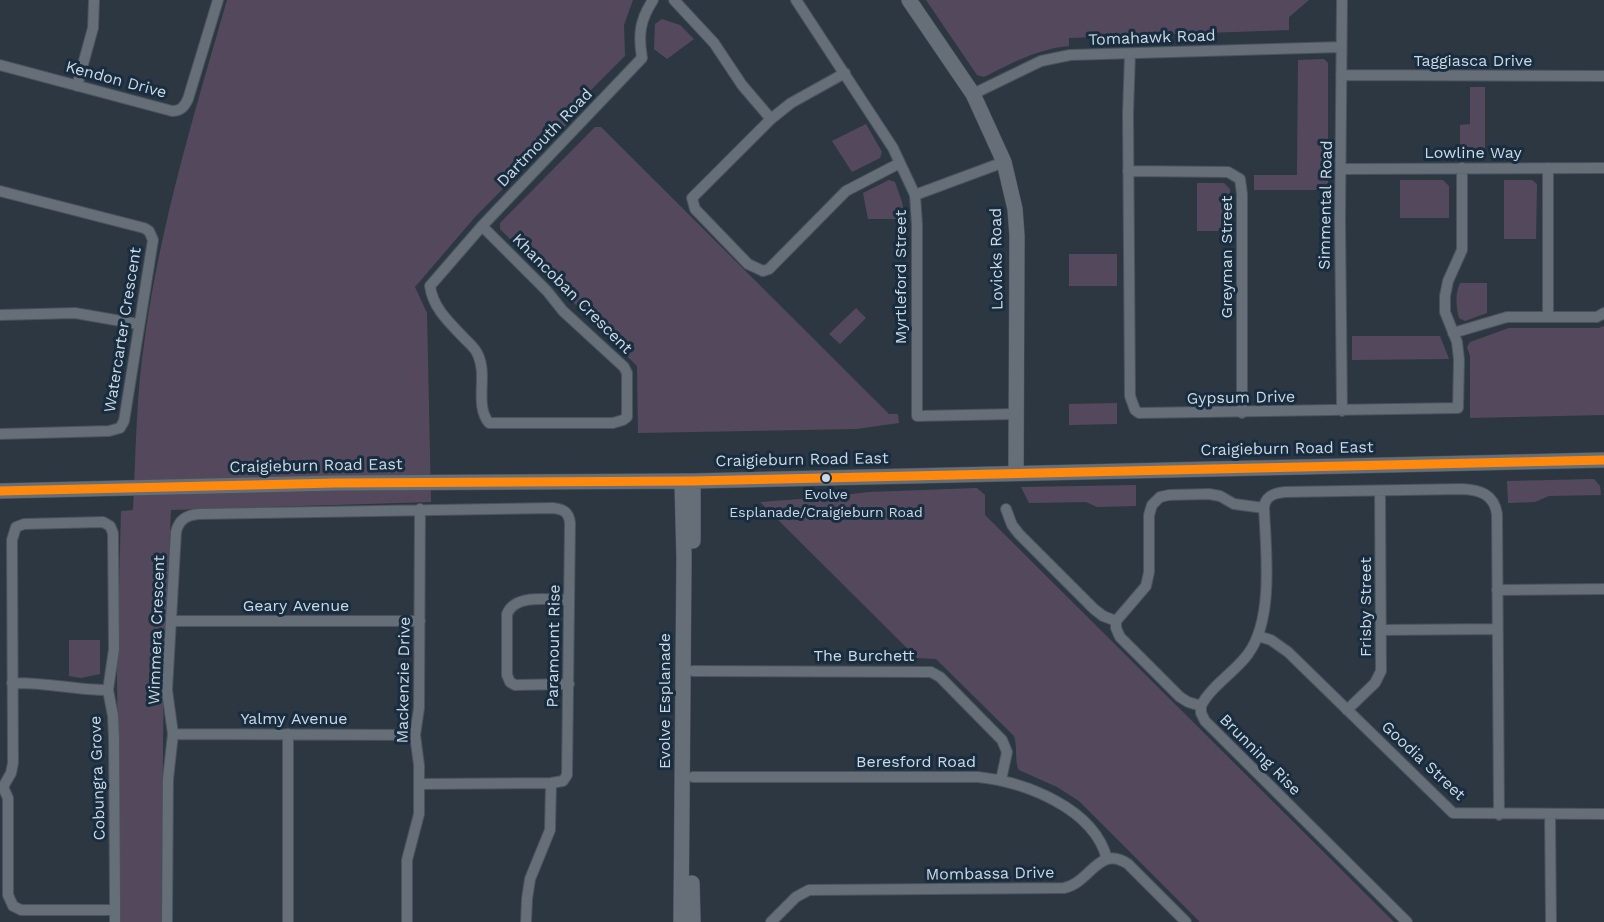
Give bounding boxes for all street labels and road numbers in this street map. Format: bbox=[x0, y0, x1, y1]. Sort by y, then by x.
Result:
street label: Tomahawk Road bbox=[1088, 26, 1216, 50]
street label: Taggiasca Drive bbox=[1413, 51, 1533, 71]
street label: Kendon Drive bbox=[63, 57, 169, 103]
street label: Dartmouth Road bbox=[493, 85, 597, 191]
street label: Simmental Road bbox=[1315, 140, 1337, 270]
street label: Lowline Way bbox=[1424, 143, 1522, 163]
street label: Greyman Street bbox=[1217, 196, 1237, 318]
street label: Lovicks Road bbox=[987, 208, 1007, 310]
street label: Myrtleford Street bbox=[891, 210, 911, 344]
street label: Khancoban Crescent bbox=[508, 230, 636, 358]
street label: Watercarter Crescent bbox=[100, 246, 146, 414]
street label: Gypsum Drive bbox=[1187, 387, 1295, 409]
street label: Craigieburn Road East bbox=[1200, 438, 1374, 460]
street label: Craigieburn Road East bbox=[715, 449, 889, 471]
street label: Craigieburn Road East bbox=[229, 455, 403, 477]
street label: Wimmera Crescent bbox=[145, 555, 169, 705]
street label: Frisby Street bbox=[1356, 557, 1376, 657]
street label: Paramount Rise bbox=[543, 584, 565, 708]
street label: Geary Avenue bbox=[243, 596, 349, 616]
street label: Mackenzie Drive bbox=[393, 616, 415, 744]
street label: Evolve Esplanade bbox=[655, 633, 675, 769]
street label: The Burchett bbox=[814, 646, 914, 666]
street label: Yalmy Avenue bbox=[240, 709, 348, 729]
street label: Brunning Rise bbox=[1215, 710, 1305, 800]
street label: Cobungra Grove bbox=[86, 715, 110, 841]
street label: Goodia Street bbox=[1377, 717, 1469, 805]
street label: Beresford Road bbox=[856, 752, 976, 772]
street label: Mombassa Drive bbox=[926, 863, 1054, 885]

